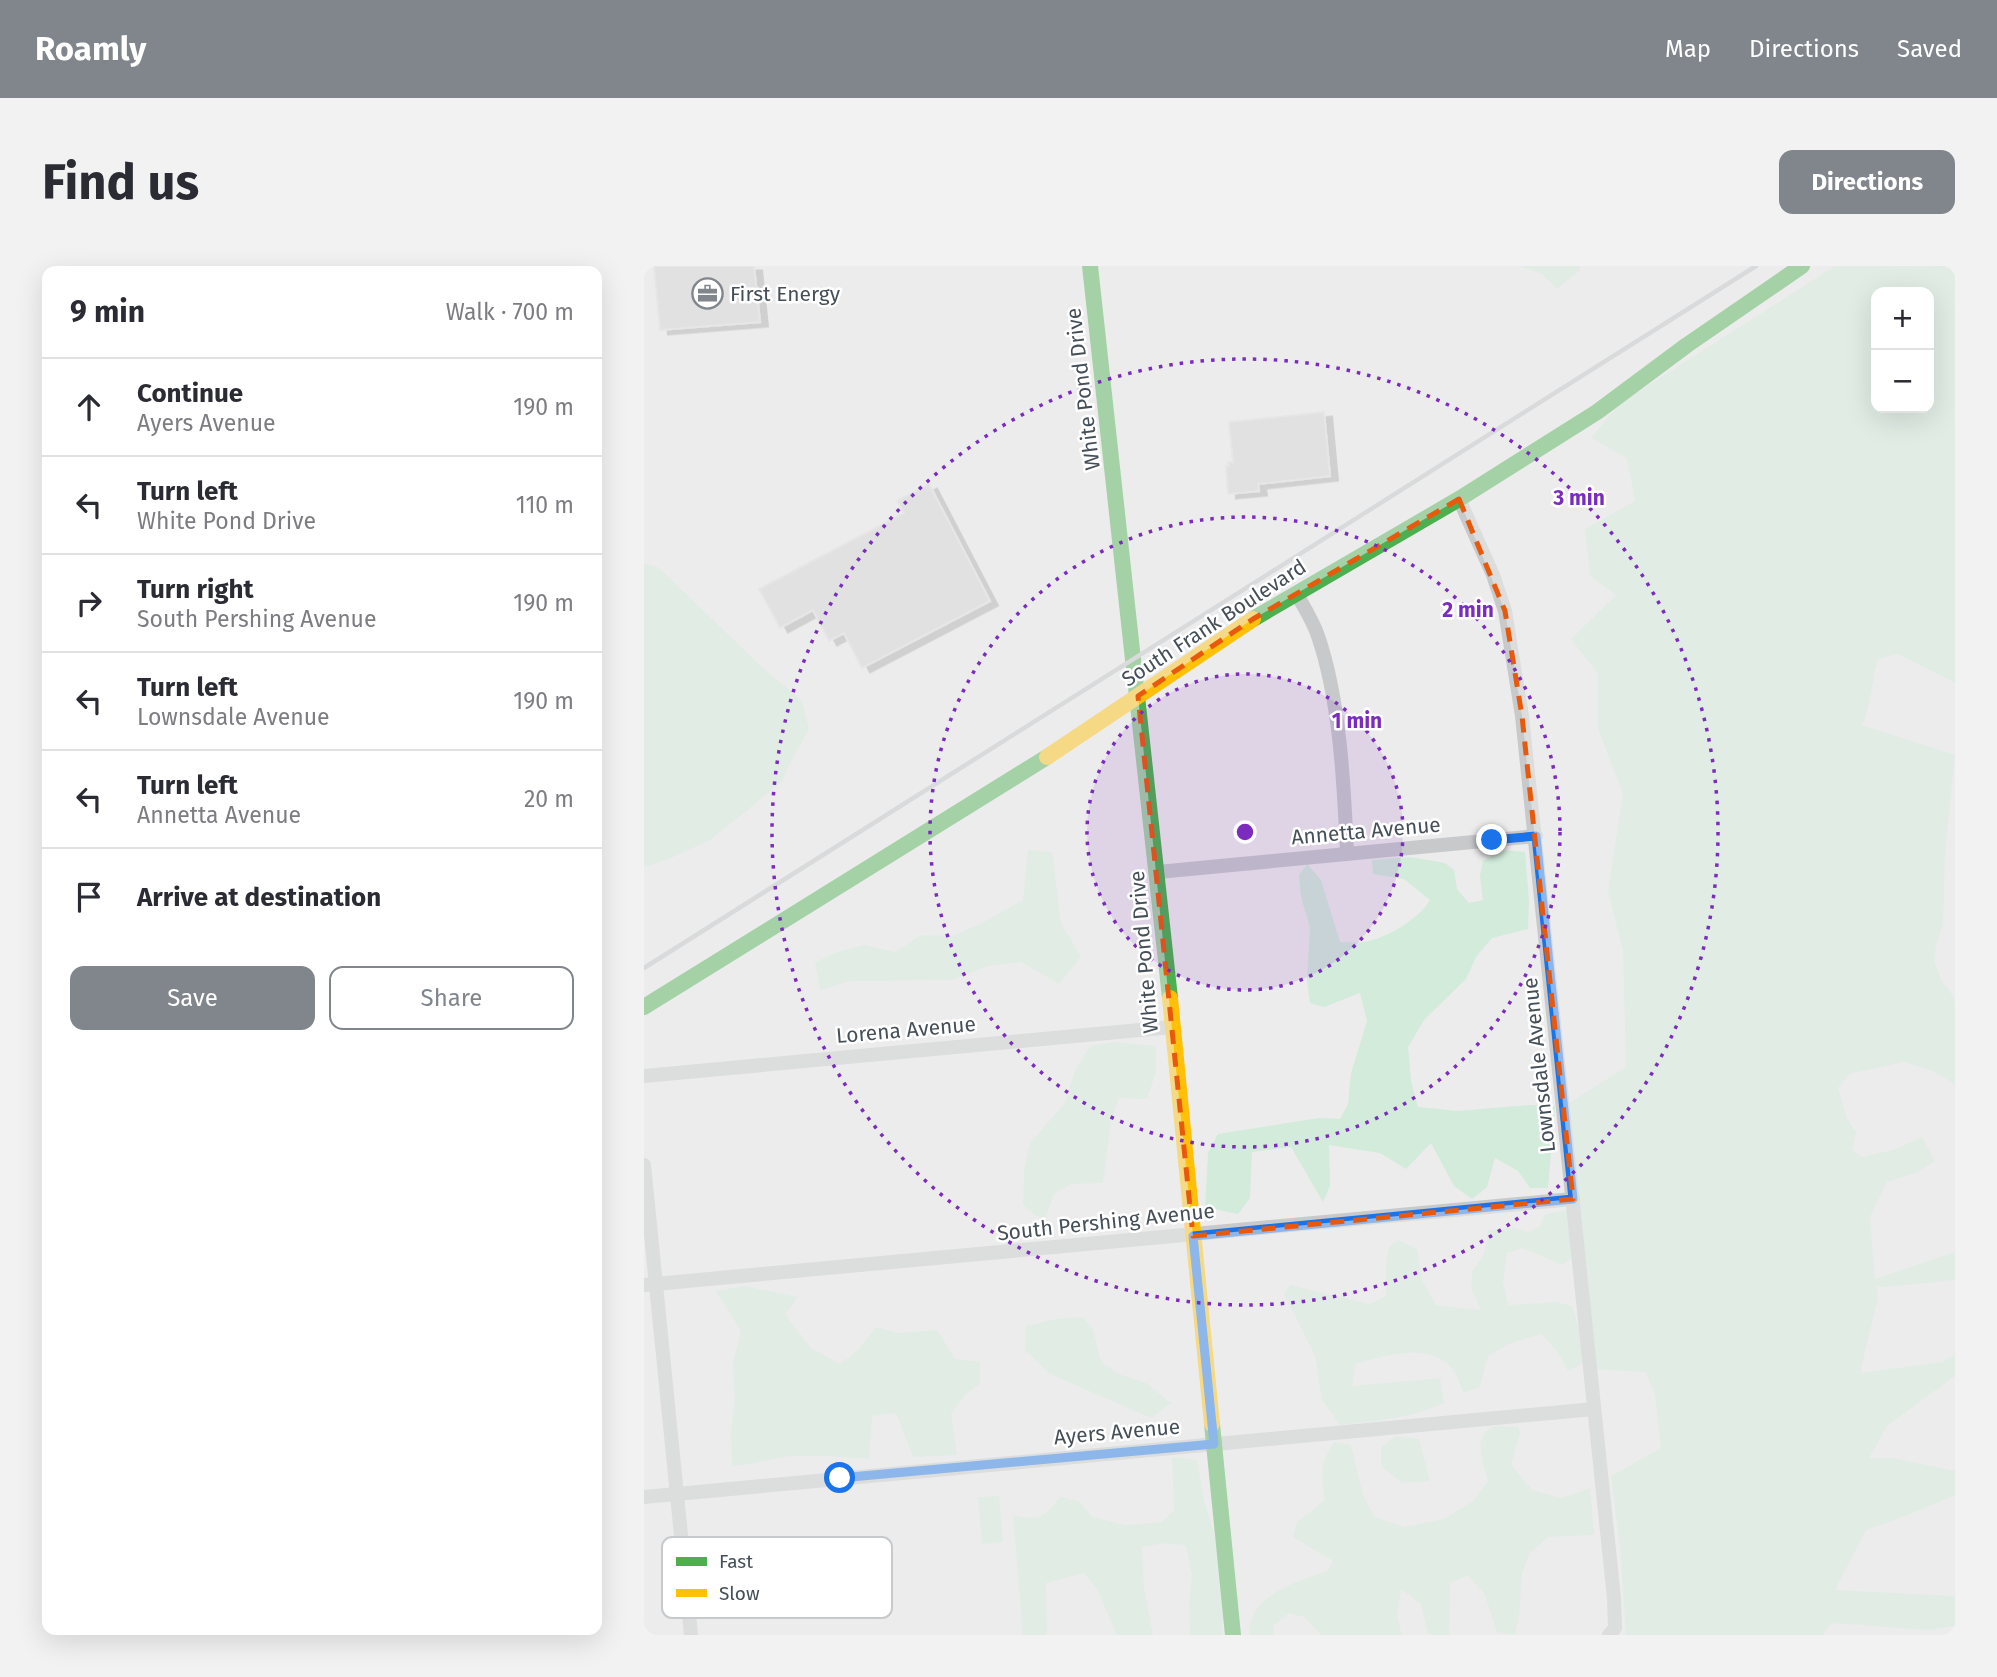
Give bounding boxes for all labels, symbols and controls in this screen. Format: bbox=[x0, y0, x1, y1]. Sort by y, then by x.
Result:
text: Roamly bbox=[35, 29, 146, 69]
text: Map bbox=[1665, 35, 1711, 63]
text: Directions bbox=[1749, 35, 1859, 63]
text: Saved bbox=[1897, 35, 1962, 63]
button: Directions bbox=[1779, 150, 1955, 214]
text: Find us bbox=[42, 153, 199, 212]
office icon: First Energy bbox=[690, 277, 724, 311]
place label: First Energy bbox=[730, 281, 841, 307]
map controls bbox=[1871, 287, 1934, 413]
button: + bbox=[1871, 287, 1934, 350]
text: 9 min bbox=[70, 294, 145, 330]
text: Walk · 700 m bbox=[446, 298, 574, 326]
street label: White Pond Drive bbox=[1060, 306, 1106, 472]
button: − bbox=[1871, 350, 1934, 413]
text: Continue bbox=[137, 378, 243, 409]
icon: ahead bbox=[70, 388, 108, 426]
text: 190 m bbox=[513, 393, 574, 421]
text: Ayers Avenue bbox=[137, 409, 276, 437]
text: Turn left bbox=[137, 476, 238, 507]
text: 3 min bbox=[1552, 485, 1605, 511]
icon: left bbox=[70, 486, 108, 524]
text: 110 m bbox=[516, 491, 574, 519]
text: White Pond Drive bbox=[137, 507, 316, 535]
street label: South Frank Boulevard bbox=[1117, 554, 1311, 692]
text: Turn right bbox=[137, 574, 254, 605]
icon: right bbox=[70, 584, 108, 622]
text: 190 m bbox=[513, 589, 574, 617]
text: 2 min bbox=[1442, 597, 1494, 623]
text: South Pershing Avenue bbox=[137, 605, 377, 633]
text: Turn left bbox=[137, 672, 238, 703]
icon: left bbox=[70, 682, 108, 720]
text: 190 m bbox=[513, 687, 574, 715]
text: Lownsdale Avenue bbox=[137, 703, 330, 731]
text: 1 min bbox=[1332, 708, 1382, 734]
text: Turn left bbox=[137, 770, 238, 801]
icon: left bbox=[70, 780, 108, 818]
text: 20 m bbox=[524, 785, 574, 813]
text: Annetta Avenue bbox=[137, 801, 301, 829]
street label: Annetta Avenue bbox=[1290, 812, 1442, 850]
centre of rings bbox=[1233, 820, 1257, 844]
route end bbox=[1476, 824, 1507, 855]
street label: White Pond Drive bbox=[1124, 869, 1164, 1035]
icon: arrive bbox=[70, 878, 108, 916]
text: Arrive at destination bbox=[137, 882, 381, 913]
button: Save bbox=[70, 966, 315, 1030]
button: Share bbox=[329, 966, 574, 1030]
street label: Lownsdale Avenue bbox=[1517, 976, 1561, 1154]
street label: Lorena Avenue bbox=[835, 1011, 977, 1049]
street label: South Pershing Avenue bbox=[996, 1198, 1216, 1246]
street label: Ayers Avenue bbox=[1053, 1414, 1181, 1450]
route start bbox=[824, 1462, 855, 1493]
legend bbox=[662, 1537, 892, 1618]
text: Fast bbox=[719, 1550, 753, 1573]
text: Slow bbox=[719, 1582, 760, 1605]

